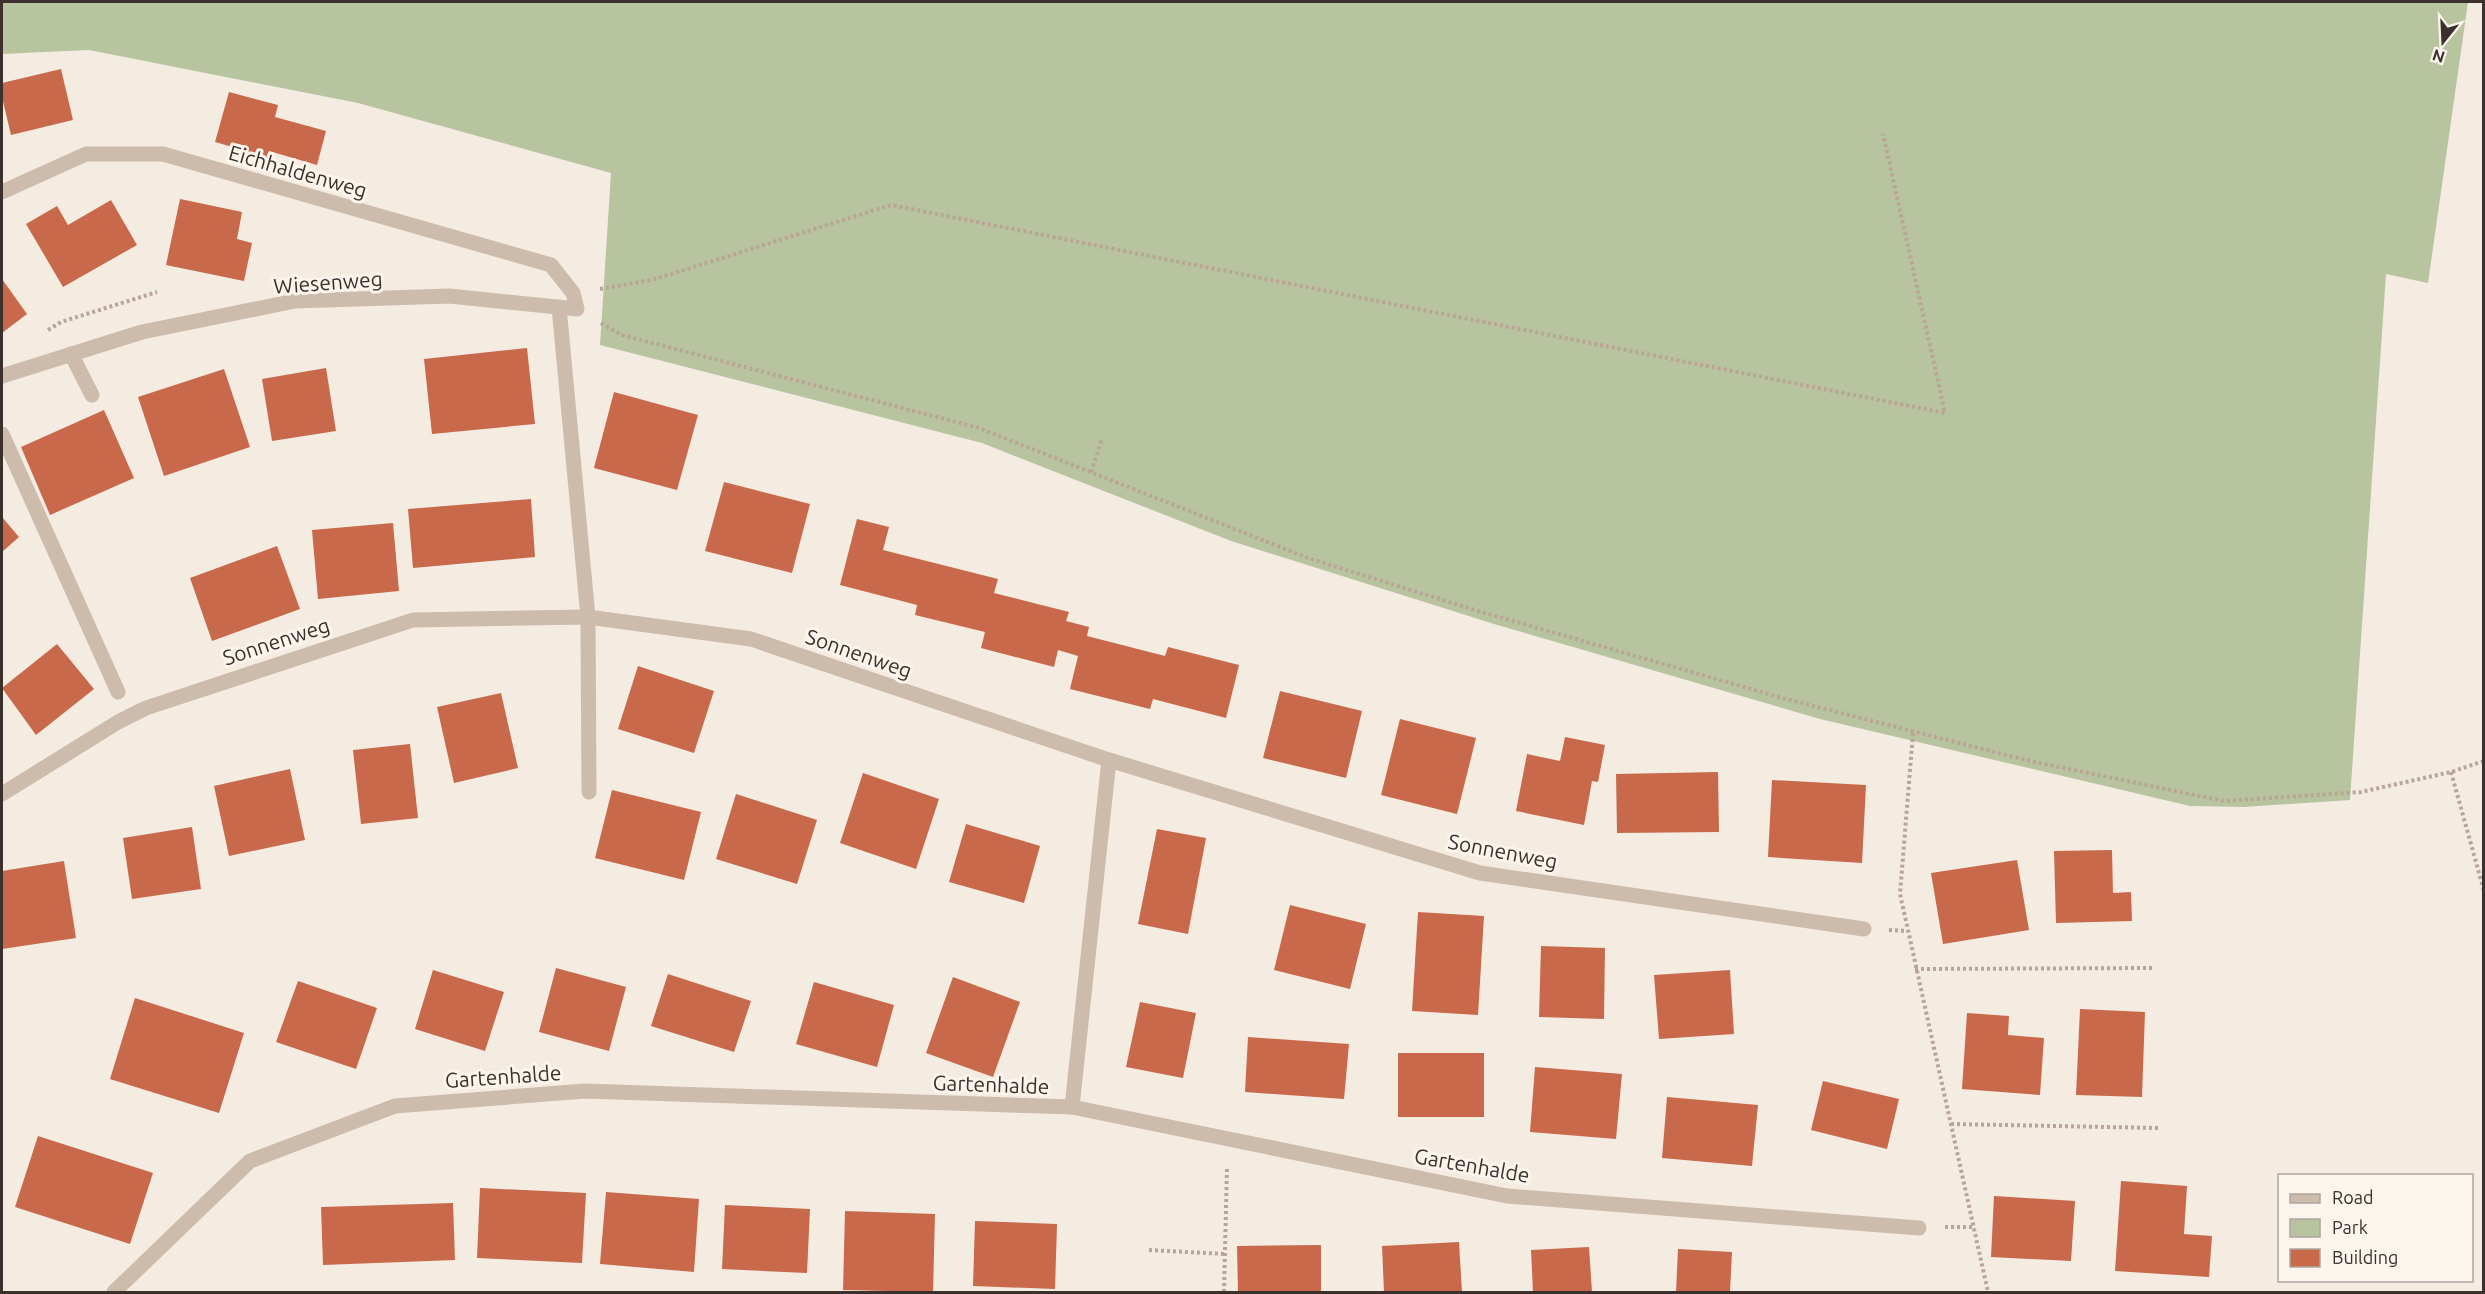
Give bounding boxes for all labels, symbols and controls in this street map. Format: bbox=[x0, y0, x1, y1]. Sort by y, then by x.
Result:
north arrow bbox=[2413, 12, 2473, 72]
text: N bbox=[2430, 46, 2447, 67]
street label: Eichhaldenweg bbox=[226, 140, 370, 202]
street label: Wiesenweg bbox=[273, 266, 383, 298]
street label: Sonnenweg bbox=[220, 612, 332, 670]
street label: Sonnenweg bbox=[803, 624, 915, 682]
street label: Sonnenweg bbox=[1446, 829, 1560, 873]
street label: Gartenhalde bbox=[444, 1060, 562, 1092]
street label: Gartenhalde bbox=[932, 1070, 1050, 1098]
street label: Gartenhalde bbox=[1412, 1143, 1532, 1187]
legend bbox=[2278, 1174, 2473, 1282]
text: Road bbox=[2332, 1187, 2374, 1207]
text: Park bbox=[2332, 1217, 2368, 1237]
text: Building bbox=[2332, 1247, 2398, 1267]

